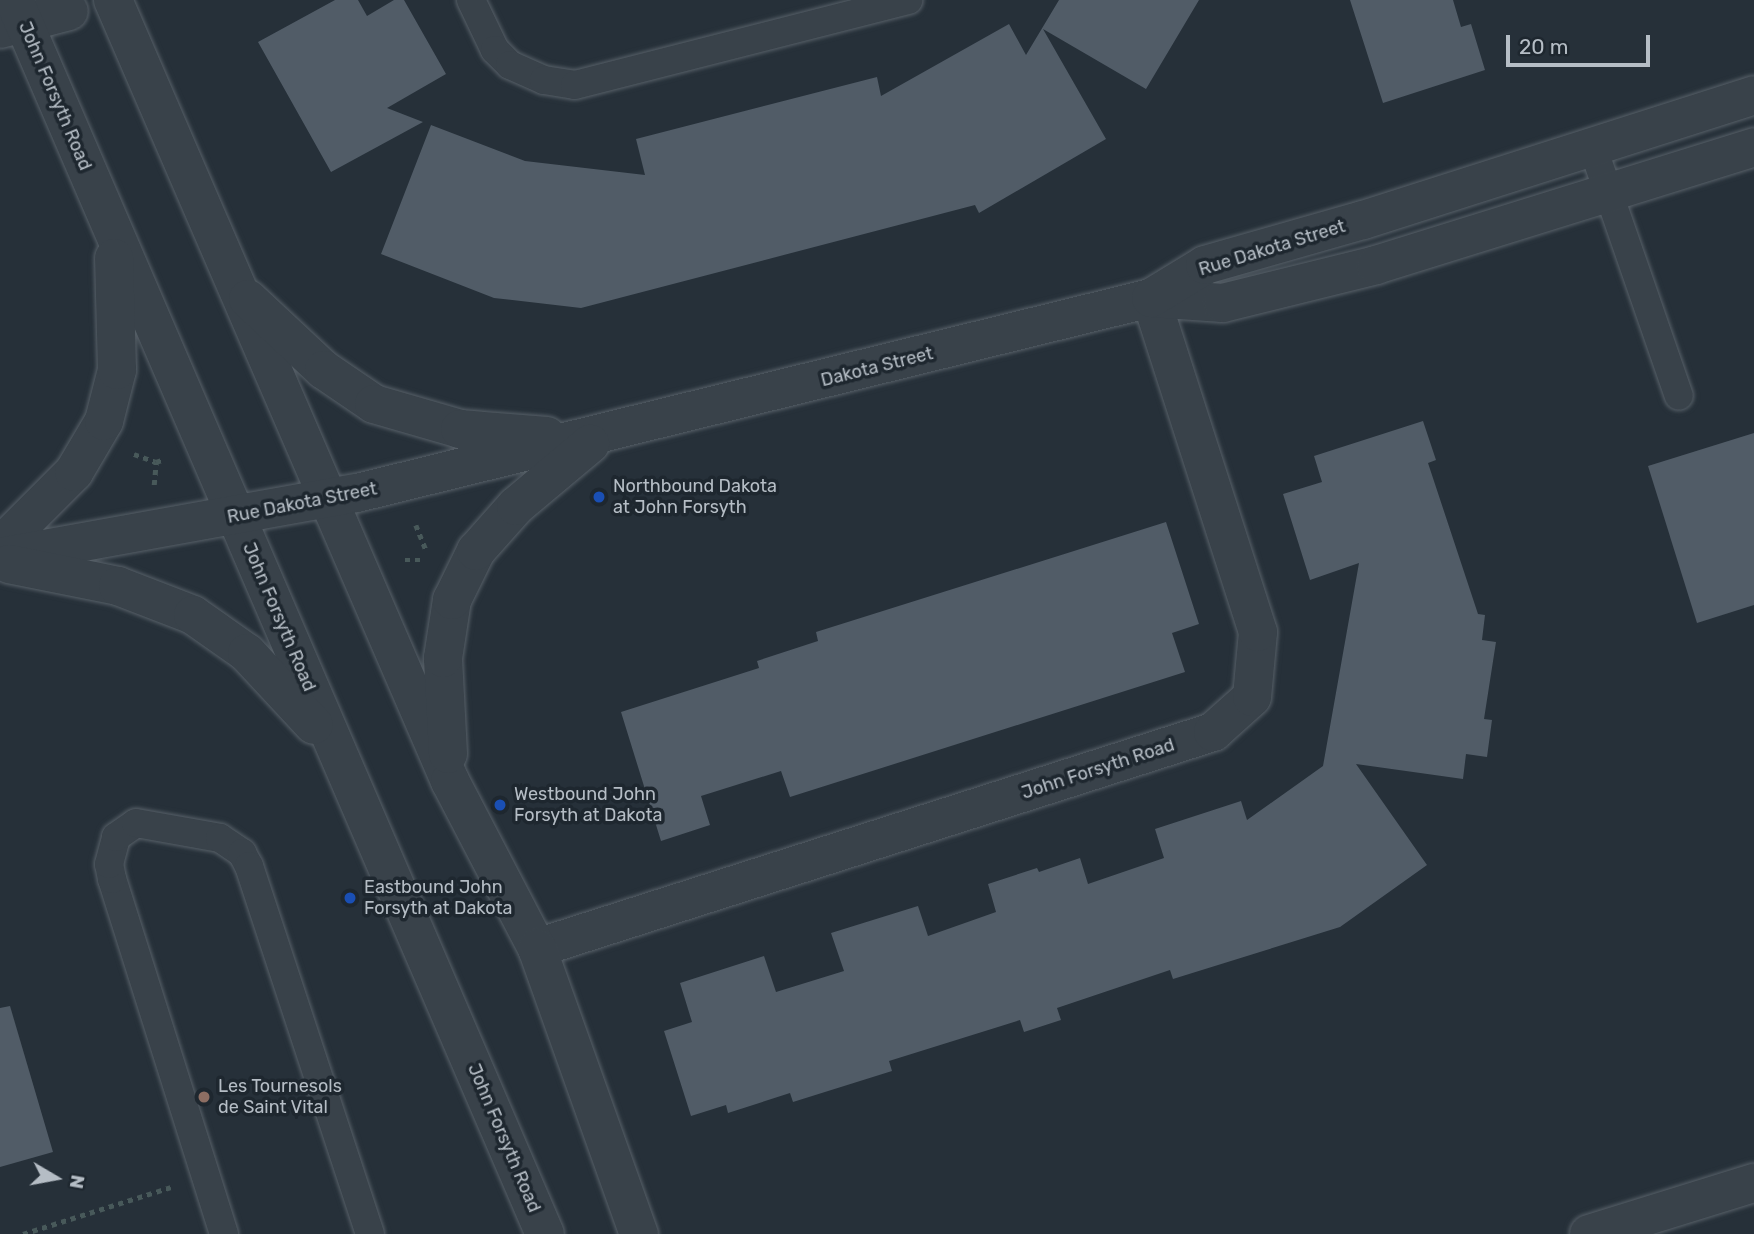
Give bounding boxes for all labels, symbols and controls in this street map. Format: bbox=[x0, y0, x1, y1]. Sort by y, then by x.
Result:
street label: John Forsyth Road bbox=[14, 18, 96, 174]
scale bar bbox=[1509, 21, 1652, 65]
text: 20 m bbox=[1519, 34, 1568, 59]
street label: Rue Dakota Street bbox=[1196, 215, 1348, 281]
street label: Dakota Street bbox=[819, 343, 935, 391]
place label: Northbound Dakota at John Forsyth bbox=[613, 476, 777, 518]
street label: Rue Dakota Street bbox=[225, 478, 379, 528]
marker: Northbound Dakota at John Forsyth bbox=[591, 489, 607, 505]
street label: John Forsyth Road bbox=[238, 539, 320, 695]
street label: John Forsyth Road bbox=[1019, 734, 1177, 804]
place label: Westbound John Forsyth at Dakota bbox=[514, 784, 662, 826]
marker: Westbound John Forsyth at Dakota bbox=[492, 797, 508, 813]
place label: Eastbound John Forsyth at Dakota bbox=[364, 877, 512, 920]
marker: Eastbound John Forsyth at Dakota bbox=[342, 890, 358, 906]
street label: John Forsyth Road bbox=[463, 1060, 545, 1216]
place label: Les Tournesols de Saint Vital bbox=[218, 1076, 342, 1118]
marker: Les Tournesols de Saint Vital bbox=[196, 1089, 212, 1105]
north arrow bbox=[21, 1143, 91, 1213]
text: N bbox=[65, 1173, 90, 1190]

